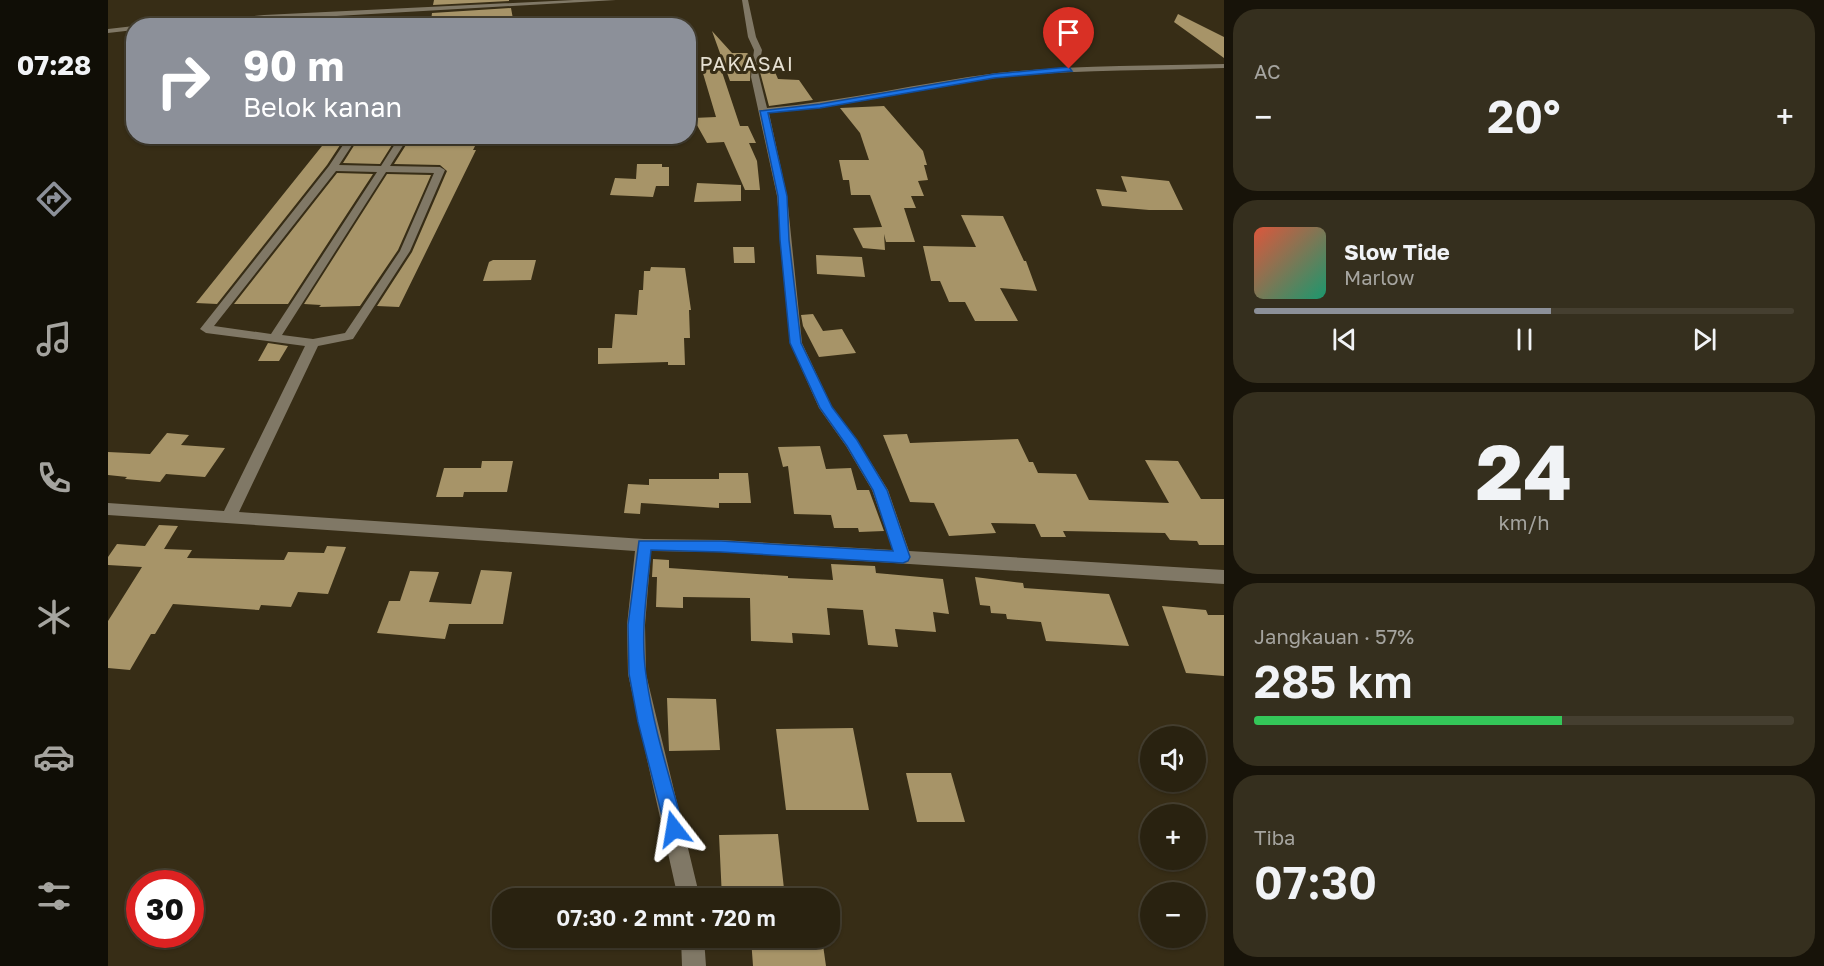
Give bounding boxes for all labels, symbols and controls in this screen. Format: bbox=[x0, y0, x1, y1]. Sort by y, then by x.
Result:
pin bbox=[1043, 7, 1094, 69]
icon: arrive bbox=[1052, 16, 1085, 49]
text: 90 m bbox=[243, 40, 344, 90]
icon: right bbox=[144, 42, 222, 120]
text: 07:28 bbox=[17, 49, 91, 81]
district label: PAKASAI bbox=[699, 51, 795, 75]
text: AC bbox=[1254, 59, 1281, 83]
text: 20° bbox=[1487, 89, 1561, 143]
text: Belok kanan bbox=[243, 91, 402, 123]
text: − bbox=[1254, 97, 1272, 136]
text: + bbox=[1776, 97, 1794, 136]
icon: directions bbox=[33, 178, 75, 220]
text: Slow Tide bbox=[1344, 238, 1450, 265]
text: Marlow bbox=[1344, 265, 1415, 289]
icon: music bbox=[33, 318, 75, 360]
icon: previous bbox=[1328, 323, 1361, 356]
icon: pause bbox=[1508, 323, 1541, 356]
icon: next bbox=[1688, 323, 1721, 356]
text: 24 bbox=[1476, 424, 1572, 517]
icon: phone bbox=[33, 457, 75, 499]
text: km/h bbox=[1499, 510, 1549, 534]
icon: climate bbox=[33, 596, 75, 638]
text: Jangkauan · 57% bbox=[1254, 624, 1414, 648]
text: 285 km bbox=[1254, 654, 1413, 708]
map controls bbox=[1140, 726, 1206, 948]
button: sound bbox=[1140, 726, 1206, 792]
icon: car bbox=[33, 736, 75, 778]
position arrow bbox=[642, 797, 706, 861]
button: + bbox=[1140, 804, 1206, 870]
text: Tiba bbox=[1254, 825, 1295, 849]
text: 07:30 bbox=[1254, 855, 1377, 909]
speed limit sign: 30 bbox=[126, 870, 204, 948]
icon: filters bbox=[33, 875, 75, 917]
button: − bbox=[1140, 882, 1206, 948]
text: 07:30 · 2 mnt · 720 m bbox=[556, 904, 776, 931]

